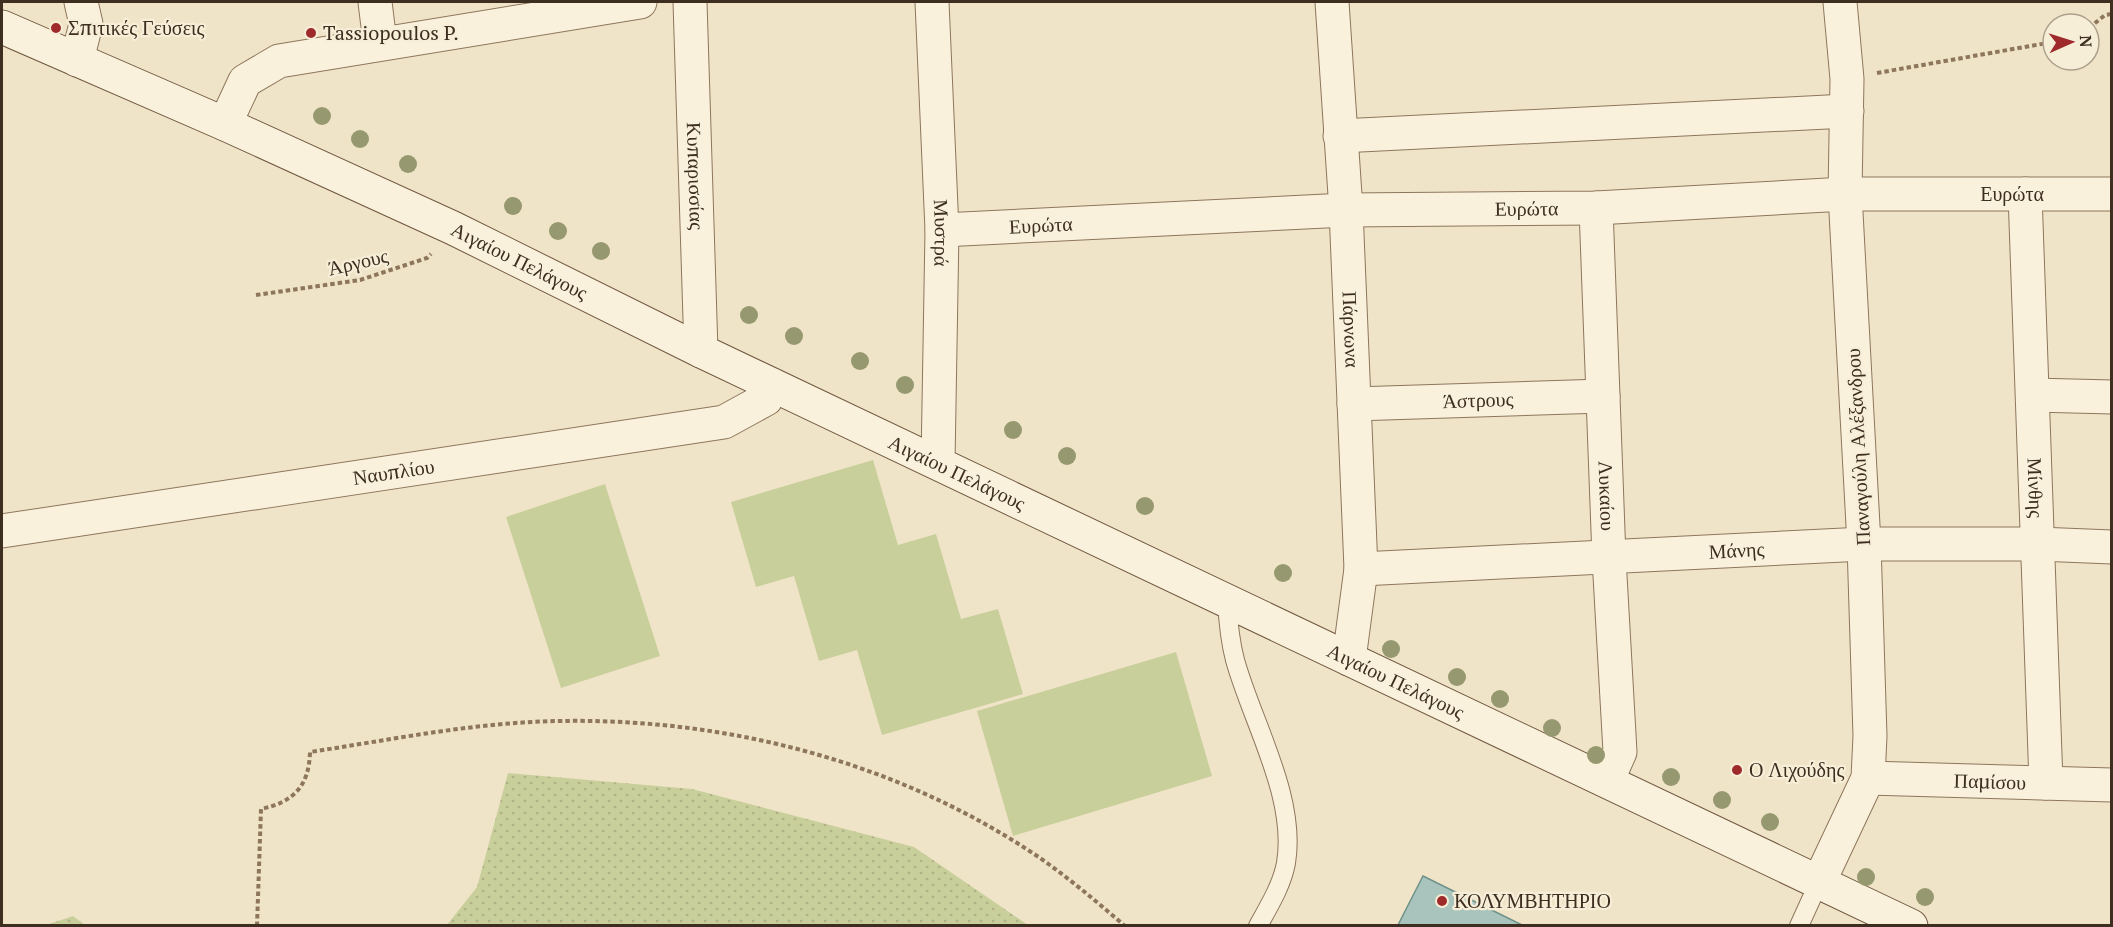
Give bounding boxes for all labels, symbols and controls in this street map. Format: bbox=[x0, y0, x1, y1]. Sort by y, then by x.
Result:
north arrow bbox=[2041, 12, 2101, 72]
place label: Σπιτικές Γεύσεις bbox=[68, 14, 204, 41]
place label: Tassiopoulos P. bbox=[323, 19, 459, 46]
marker: Σπιτικές Γεύσεις bbox=[49, 21, 63, 35]
marker: Tassiopoulos P. bbox=[304, 26, 318, 40]
text: N bbox=[2075, 35, 2097, 48]
street label: Κυπαρισσίας bbox=[681, 122, 711, 230]
street label: Ευρώτα bbox=[1980, 180, 2045, 207]
street label: Ευρώτα bbox=[1494, 194, 1559, 222]
street label: Μυστρά bbox=[928, 199, 956, 267]
street label: Ευρώτα bbox=[1008, 210, 1074, 240]
street label: Αιγαίου Πελάγους bbox=[447, 215, 593, 306]
street label: Άργους bbox=[325, 241, 391, 282]
street label: Πάρνωνα bbox=[1336, 291, 1367, 369]
street label: Παναγούλη Αλέξανδρου bbox=[1839, 348, 1876, 546]
street label: Άστρους bbox=[1442, 385, 1514, 414]
street label: Αιγαίου Πελάγους bbox=[884, 428, 1030, 516]
street label: Ναυπλίου bbox=[351, 452, 436, 491]
street label: Μίνθης bbox=[2021, 457, 2051, 518]
street label: Λυκαίου bbox=[1592, 460, 1622, 531]
street label: Μάνης bbox=[1708, 535, 1765, 565]
street label: Αιγαίου Πελάγους bbox=[1323, 637, 1469, 725]
place label: Ο Λιχούδης bbox=[1749, 756, 1844, 783]
marker: Ο Λιχούδης bbox=[1730, 763, 1744, 777]
street label: Παμίσου bbox=[1953, 766, 2027, 796]
place label: ΚΟΛΥΜΒΗΤΗΡΙΟ bbox=[1454, 887, 1611, 914]
marker: ΚΟΛΥΜΒΗΤΗΡΙΟ bbox=[1435, 894, 1449, 908]

